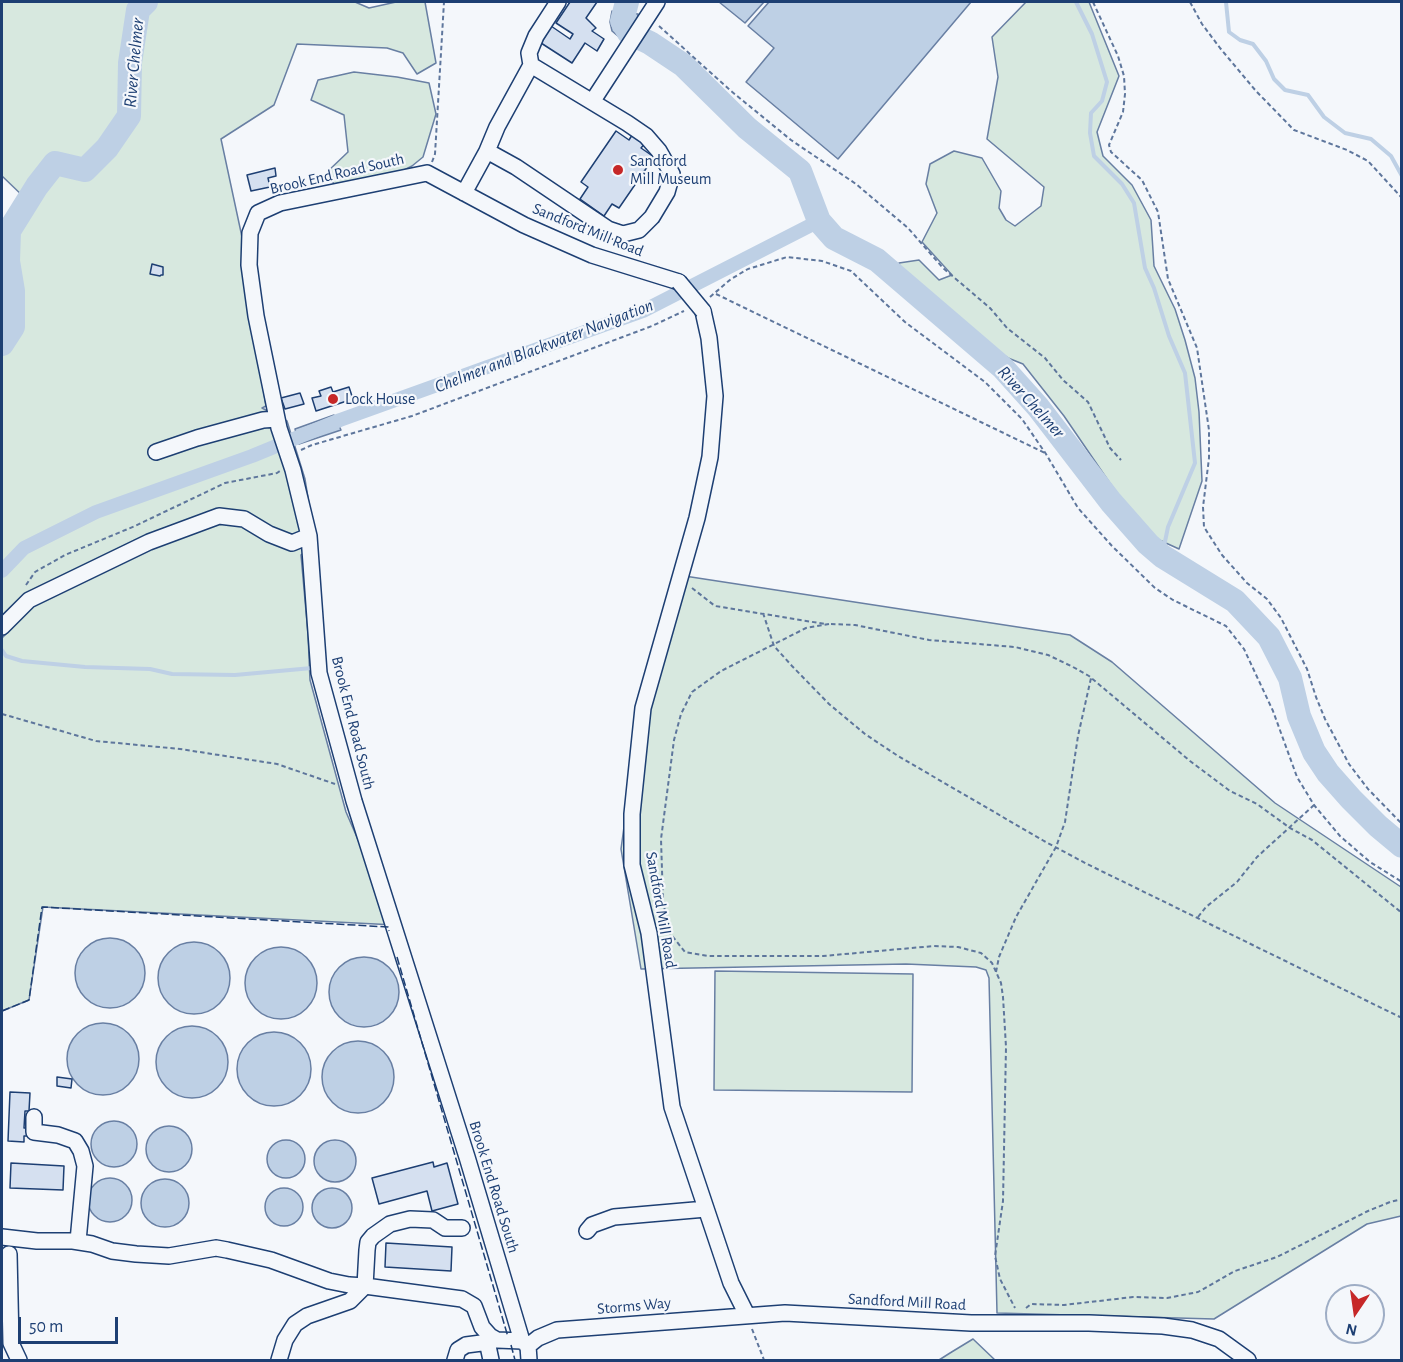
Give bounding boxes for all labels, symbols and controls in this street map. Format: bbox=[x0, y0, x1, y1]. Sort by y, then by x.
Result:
water label: River Chelmer bbox=[119, 17, 149, 109]
street label: Brook End Road South bbox=[268, 149, 406, 199]
place label: Sandford Mill Museum bbox=[630, 151, 712, 189]
marker: Sandford Mill Museum bbox=[611, 163, 625, 177]
street label: Sandford Mill Road bbox=[530, 199, 646, 261]
water label: Chelmer and Blackwater Navigation bbox=[432, 294, 656, 398]
water label: River Chelmer bbox=[993, 361, 1069, 443]
place label: Lock House bbox=[345, 389, 415, 409]
marker: Lock House bbox=[326, 392, 340, 406]
street label: Brook End Road South bbox=[327, 654, 379, 792]
street label: Sandford Mill Road bbox=[641, 850, 681, 970]
street label: Brook End Road South bbox=[465, 1119, 523, 1255]
north arrow bbox=[1325, 1284, 1385, 1344]
street label: Sandford Mill Road bbox=[847, 1289, 967, 1315]
street label: Storms Way bbox=[596, 1293, 672, 1319]
scale bar bbox=[21, 1305, 122, 1343]
text: 50 m bbox=[29, 1318, 63, 1336]
text: N bbox=[1344, 1321, 1359, 1339]

